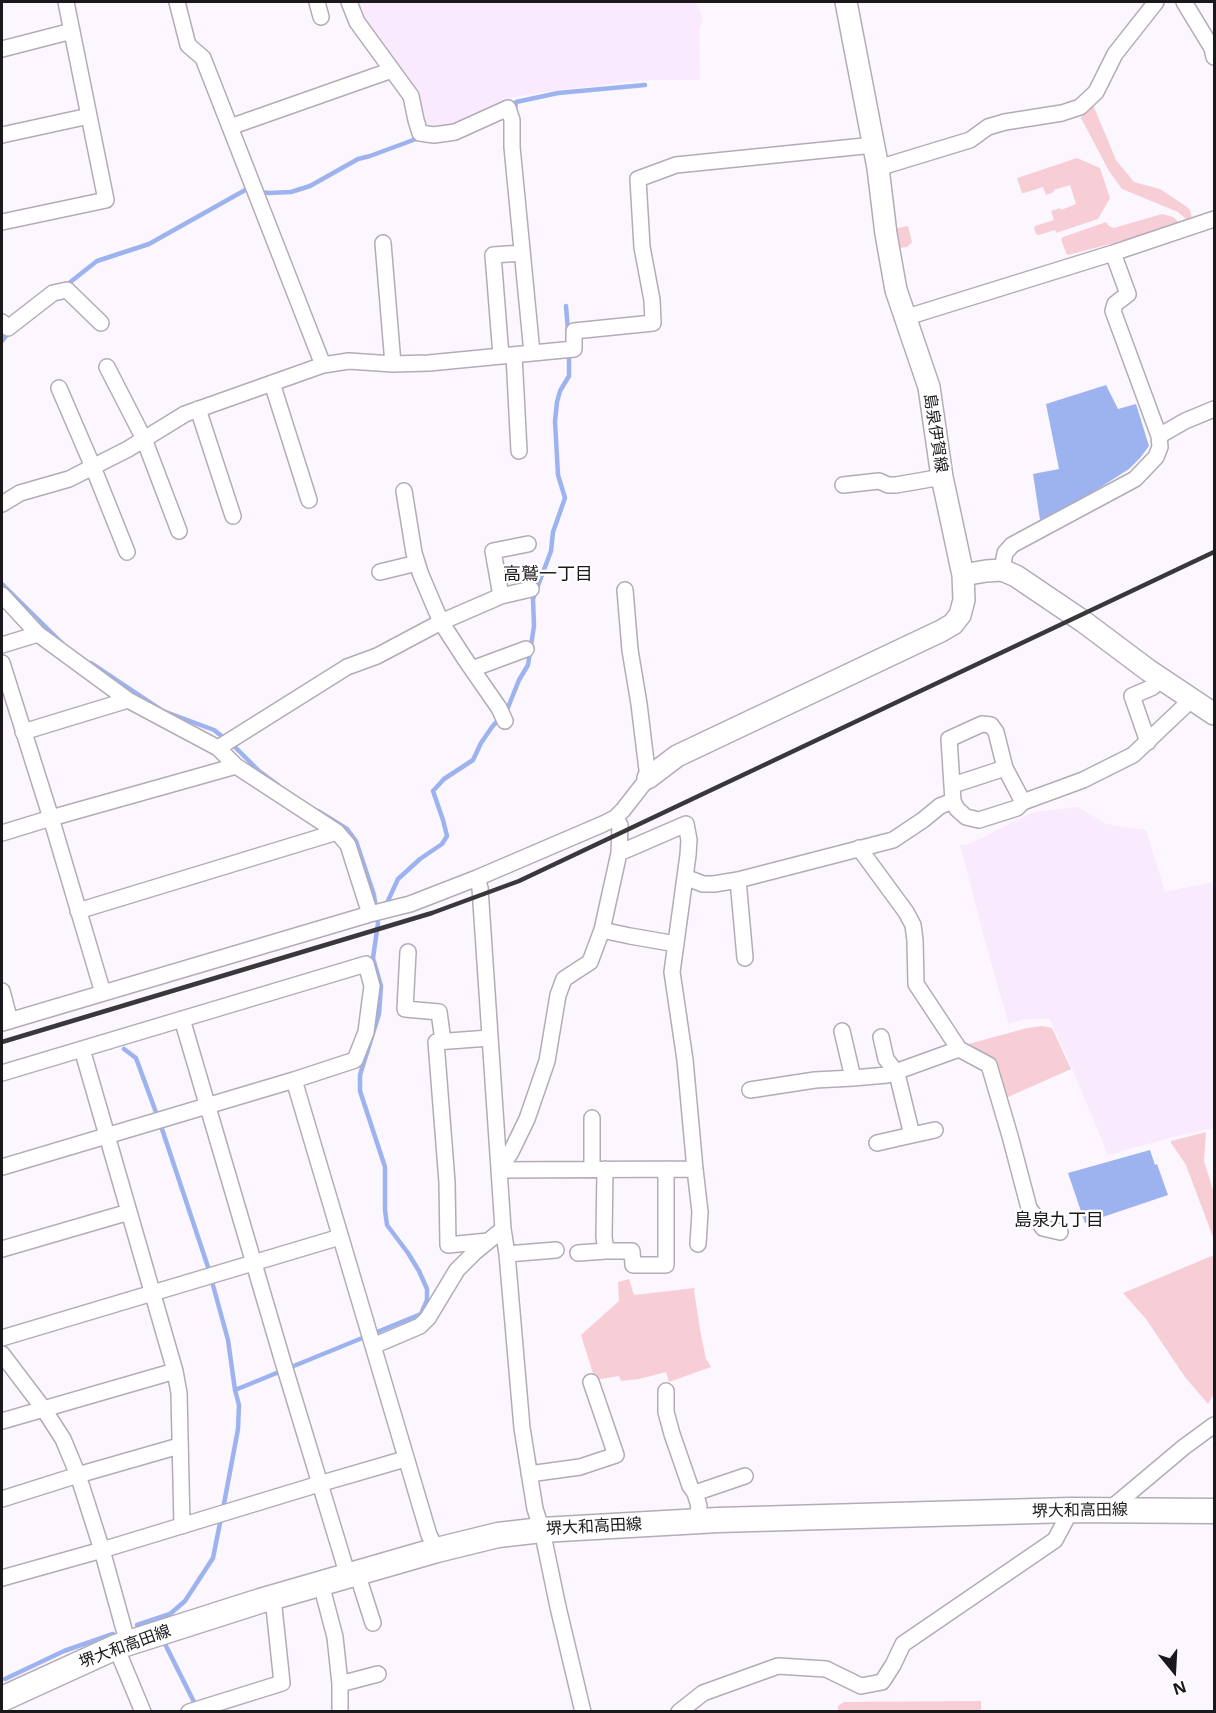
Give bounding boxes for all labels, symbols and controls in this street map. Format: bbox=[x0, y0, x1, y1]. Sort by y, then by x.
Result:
street label: 島泉伊賀線 bbox=[919, 392, 951, 474]
district label: 高鷲一丁目 bbox=[503, 564, 593, 586]
district label: 島泉九丁目 bbox=[1014, 1210, 1104, 1232]
street label: 堺大和高田線 bbox=[1032, 1501, 1128, 1521]
street label: 堺大和高田線 bbox=[546, 1515, 642, 1539]
street label: 堺大和高田線 bbox=[77, 1622, 173, 1672]
north arrow bbox=[1144, 1641, 1204, 1701]
text: N bbox=[1170, 1676, 1189, 1701]

